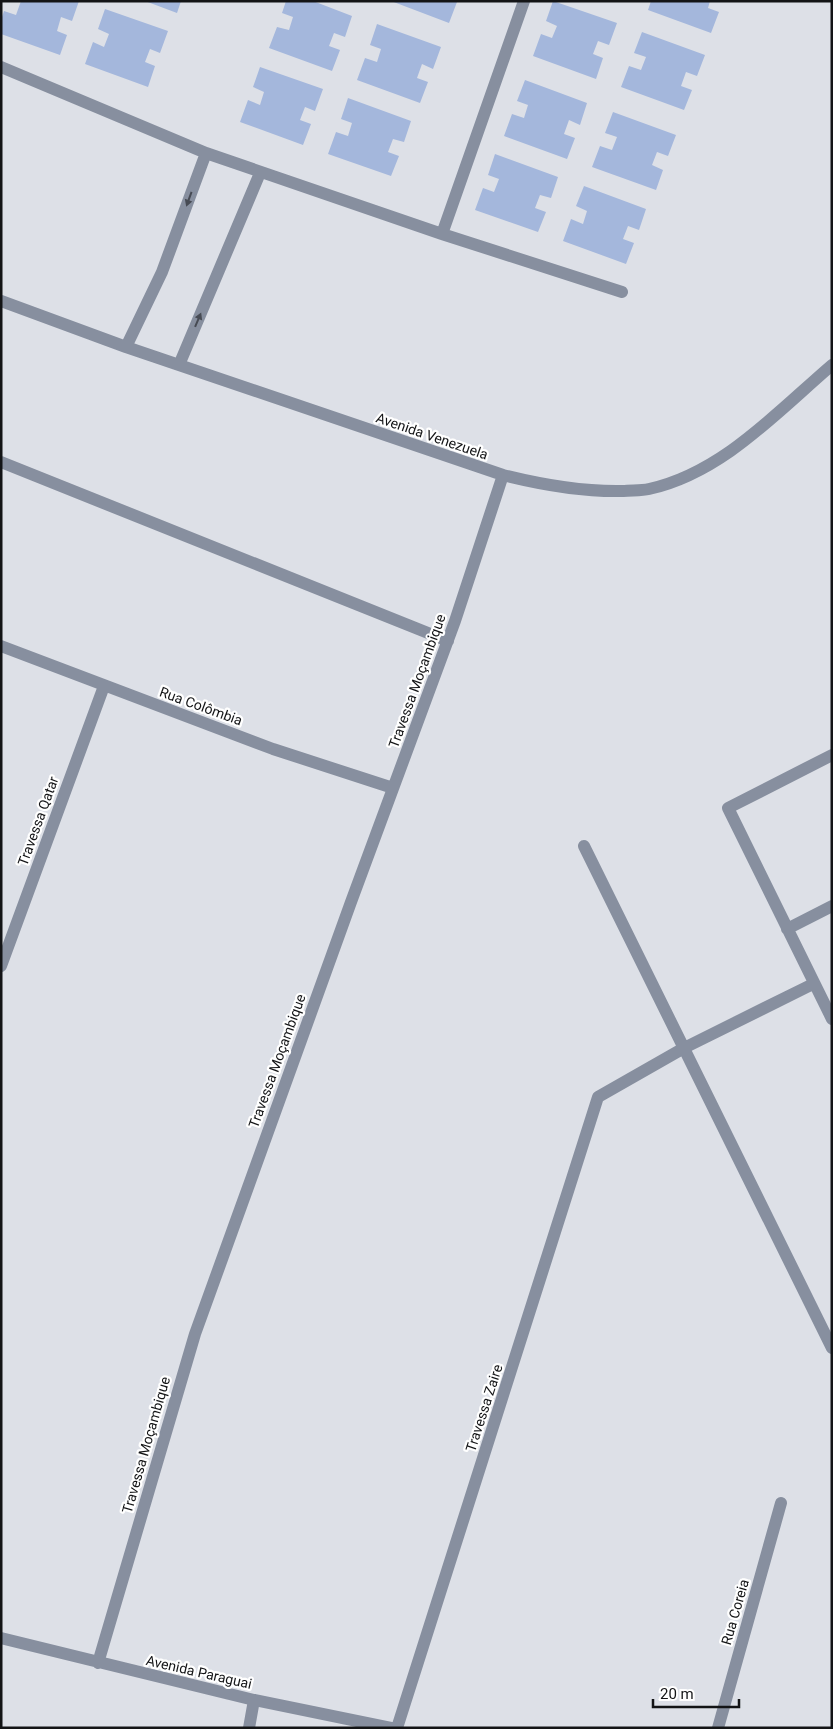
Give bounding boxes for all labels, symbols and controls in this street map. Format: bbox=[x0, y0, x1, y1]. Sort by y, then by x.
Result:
one-way arrow bbox=[185, 192, 193, 207]
one-way arrow bbox=[194, 312, 202, 327]
street label: Avenida Venezuela bbox=[374, 409, 490, 463]
street label: Travessa Moçambique bbox=[385, 612, 449, 750]
street label: Rua Colômbia bbox=[157, 684, 245, 728]
street label: Travessa Qatar bbox=[14, 774, 62, 868]
street label: Travessa Moçambique bbox=[245, 992, 309, 1130]
street label: Travessa Zaire bbox=[462, 1362, 506, 1454]
street label: Travessa Moçambique bbox=[119, 1375, 173, 1515]
street label: Rua Coreia bbox=[718, 1577, 752, 1647]
street label: Avenida Paraguai bbox=[145, 1652, 253, 1692]
scale bar bbox=[653, 1676, 739, 1708]
text: 20 m bbox=[660, 1685, 694, 1703]

